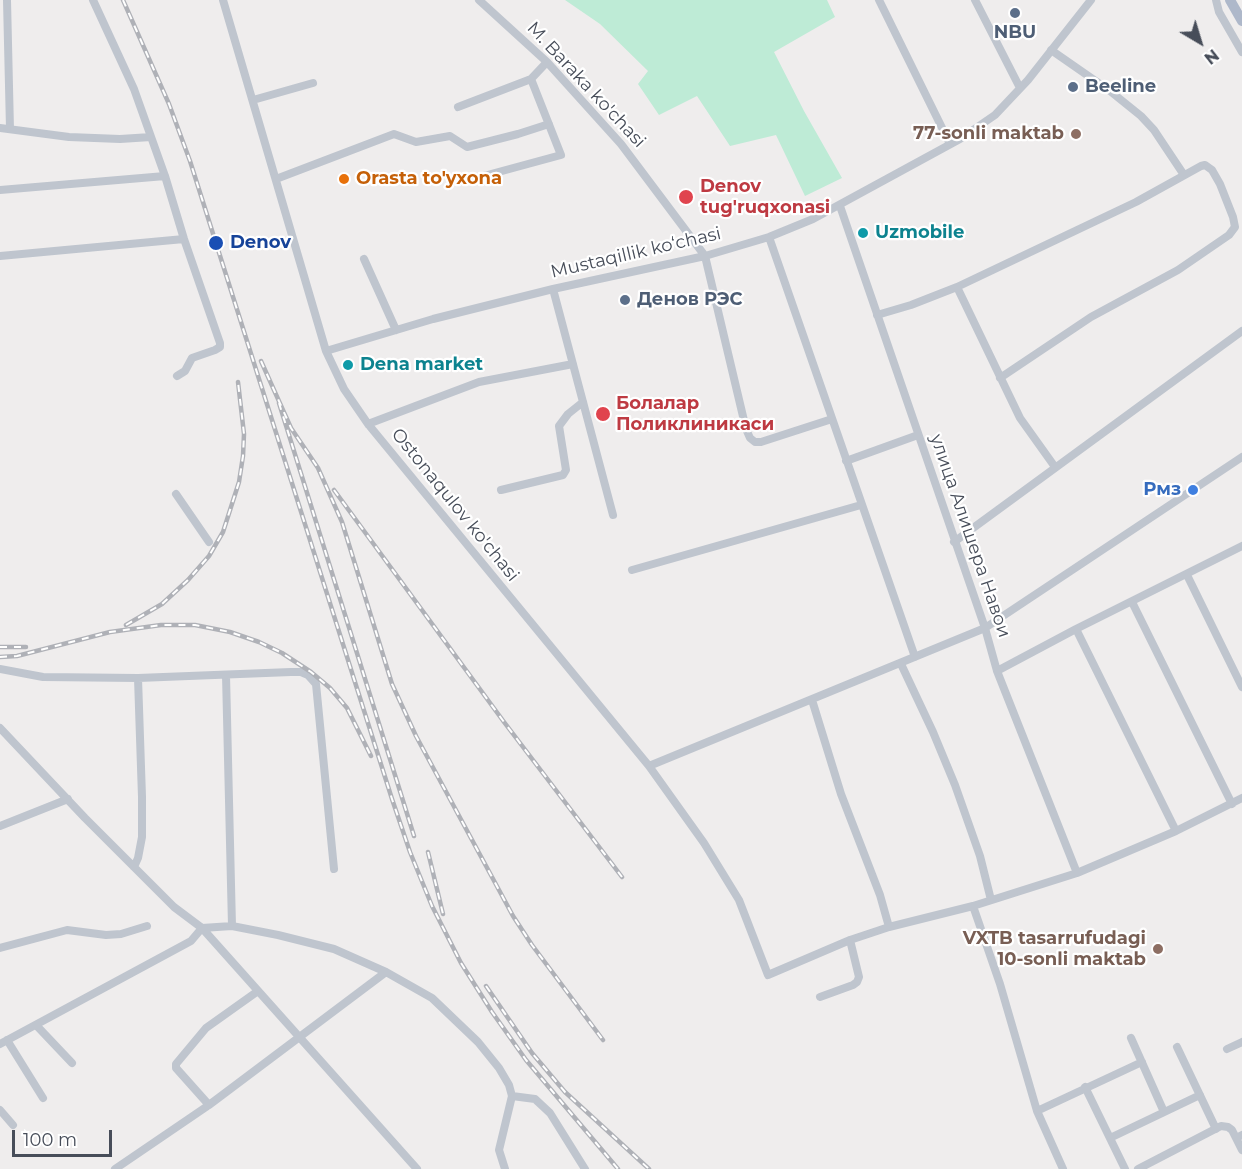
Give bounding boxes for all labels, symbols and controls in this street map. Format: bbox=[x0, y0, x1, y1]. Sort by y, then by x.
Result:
marker: NBU bbox=[1008, 6, 1022, 20]
north arrow bbox=[1170, 12, 1230, 72]
street label: M. Baraka ko'chasi bbox=[522, 18, 650, 152]
place label: NBU bbox=[994, 22, 1036, 44]
text: N bbox=[1200, 45, 1222, 68]
place label: Beeline bbox=[1085, 76, 1156, 98]
marker: Beeline bbox=[1066, 80, 1080, 94]
place label: 77-sonli maktab bbox=[913, 123, 1064, 145]
marker: 77-sonli maktab bbox=[1069, 127, 1083, 141]
place label: Orasta to'yxona bbox=[356, 168, 502, 190]
marker: Orasta to'yxona bbox=[337, 172, 351, 186]
place label: Denov tug'ruqxonasi bbox=[700, 176, 830, 219]
marker: Denov tug'ruqxonasi bbox=[677, 188, 695, 206]
place label: Uzmobile bbox=[875, 222, 964, 244]
street label: Mustaqillik ko‘chasi bbox=[549, 223, 723, 283]
marker: Uzmobile bbox=[856, 226, 870, 240]
place label: Denov bbox=[230, 232, 291, 254]
marker: Denov bbox=[207, 234, 225, 252]
place label: Денов РЭС bbox=[637, 289, 743, 311]
marker: Денов РЭС bbox=[618, 293, 632, 307]
place label: Dena market bbox=[360, 354, 483, 376]
marker: Dena market bbox=[341, 358, 355, 372]
place label: Болалар Поликлиникаси bbox=[616, 393, 774, 436]
marker: Болалар Поликлиникаси bbox=[594, 405, 612, 423]
street label: Ostonaqulov ko'chasi bbox=[387, 424, 523, 586]
street label: улица Алишера Навои bbox=[925, 432, 1015, 640]
place label: Рмз bbox=[1143, 479, 1181, 501]
marker: Рмз bbox=[1186, 483, 1200, 497]
place label: VXTB tasarrufudagi 10-sonli maktab bbox=[963, 928, 1146, 970]
marker: VXTB tasarrufudagi 10-sonli maktab bbox=[1151, 942, 1165, 956]
scale bar bbox=[15, 1118, 116, 1156]
text: 100 m bbox=[23, 1129, 77, 1151]

